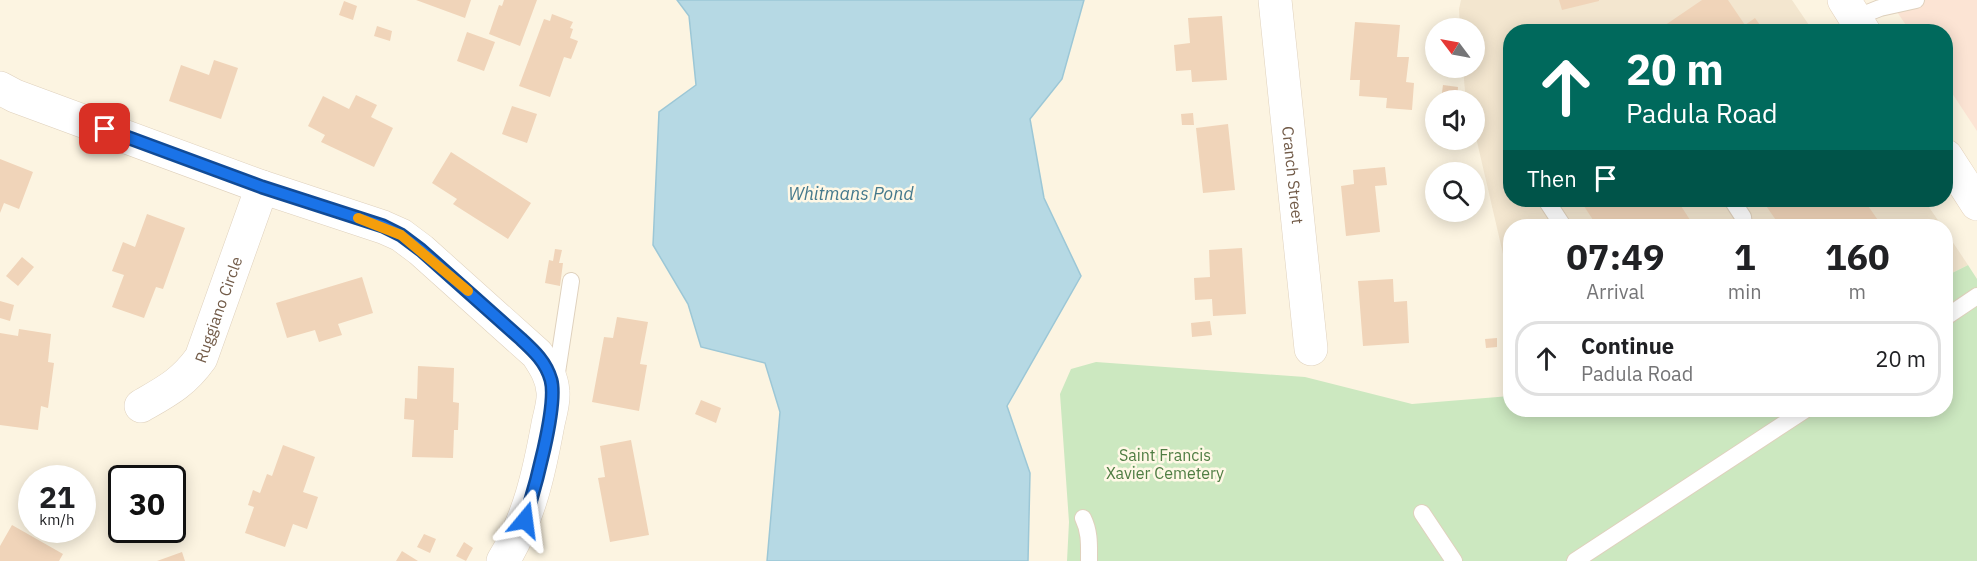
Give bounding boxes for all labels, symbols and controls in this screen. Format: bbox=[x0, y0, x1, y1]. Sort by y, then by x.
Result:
north arrow bbox=[1425, 18, 1485, 78]
map controls bbox=[1425, 18, 1485, 222]
text: 20 m bbox=[1626, 42, 1724, 97]
icon: ahead bbox=[1527, 48, 1605, 126]
button: sound bbox=[1425, 90, 1485, 150]
text: Padula Road bbox=[1626, 95, 1778, 130]
pin bbox=[79, 103, 130, 154]
icon: arrive bbox=[88, 112, 121, 145]
street label: Cranch Street bbox=[1278, 125, 1308, 225]
button: search bbox=[1425, 162, 1485, 222]
icon: arrive bbox=[1589, 162, 1622, 195]
text: Then bbox=[1527, 164, 1577, 193]
water label: Whitmans Pond bbox=[788, 182, 914, 205]
text: 07:49 bbox=[1566, 233, 1665, 280]
text: 1 bbox=[1734, 233, 1756, 280]
text: 160 bbox=[1825, 233, 1890, 280]
street label: Ruggiano Circle bbox=[190, 253, 247, 366]
text: Arrival bbox=[1586, 278, 1645, 305]
text: min bbox=[1728, 278, 1762, 305]
text: m bbox=[1849, 278, 1866, 305]
text: Continue bbox=[1581, 331, 1674, 360]
icon: ahead bbox=[1530, 342, 1563, 375]
text: 20 m bbox=[1875, 344, 1926, 373]
text: Padula Road bbox=[1581, 360, 1693, 387]
park label: Saint Francis Xavier Cemetery bbox=[1106, 445, 1224, 483]
speed limit sign: 30 bbox=[108, 465, 186, 543]
text: 21 bbox=[39, 477, 75, 516]
position arrow bbox=[493, 488, 557, 552]
text: km/h bbox=[39, 510, 75, 529]

